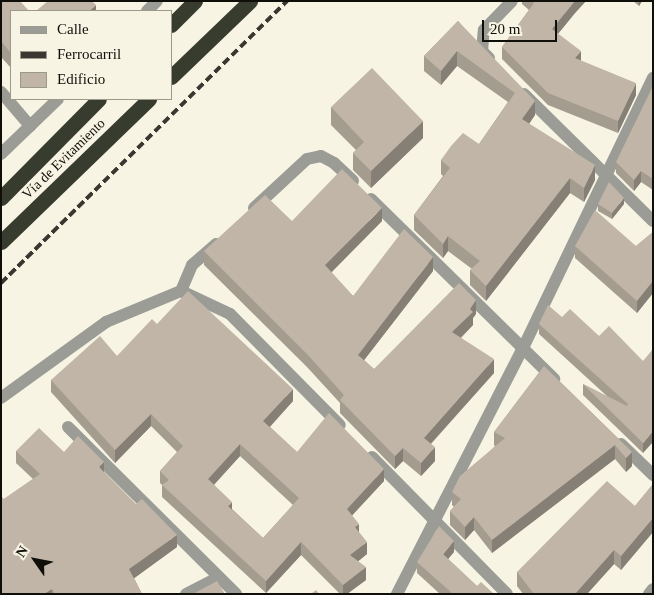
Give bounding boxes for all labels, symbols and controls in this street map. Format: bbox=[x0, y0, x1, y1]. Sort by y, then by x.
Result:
legend bbox=[10, 10, 172, 100]
scale bar bbox=[484, 10, 559, 42]
text: Calle bbox=[57, 21, 89, 37]
text: 20 m bbox=[490, 21, 520, 37]
text: Ferrocarril bbox=[57, 46, 121, 62]
text: Edificio bbox=[57, 71, 105, 87]
street label: Vía de Evitamiento bbox=[19, 115, 109, 203]
north arrow bbox=[10, 535, 60, 585]
text: N bbox=[13, 543, 31, 560]

